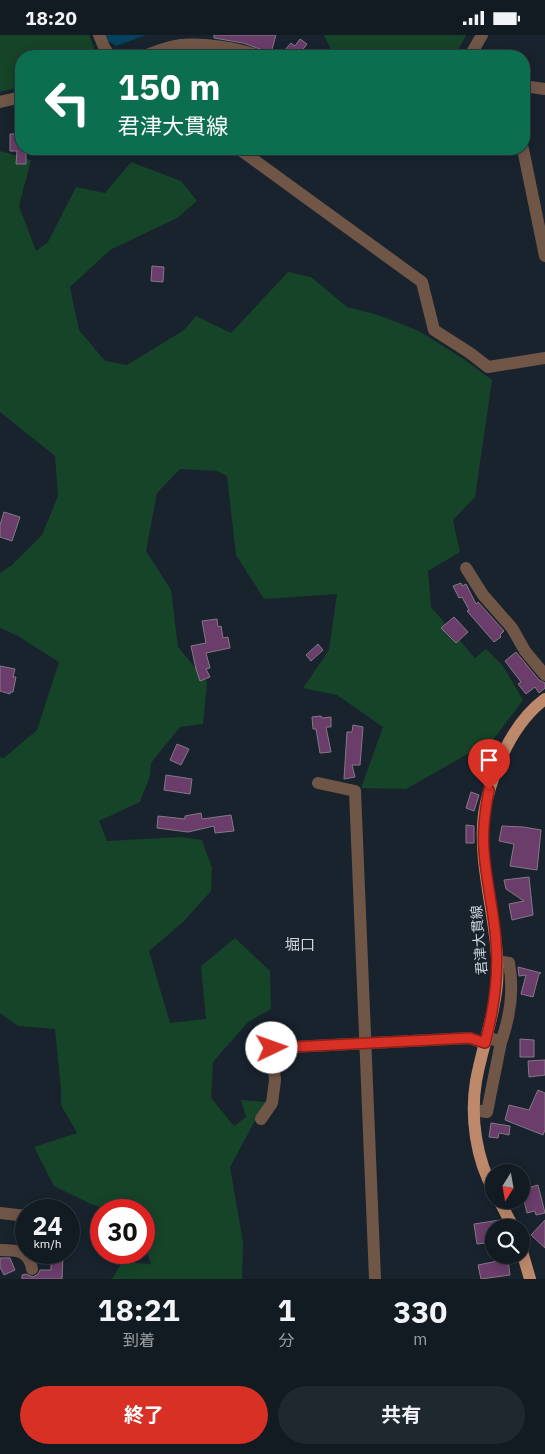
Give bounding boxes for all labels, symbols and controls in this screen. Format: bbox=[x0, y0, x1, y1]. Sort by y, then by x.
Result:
text: 18:20 bbox=[25, 6, 77, 30]
text: 150 m bbox=[118, 64, 221, 110]
icon: left bbox=[35, 70, 100, 135]
text: 君津大貫線 bbox=[118, 111, 228, 140]
pin bbox=[468, 739, 510, 790]
icon: arrive bbox=[475, 746, 503, 774]
street label: 君津大貫線 bbox=[467, 904, 491, 976]
district label: 堀口 bbox=[285, 935, 315, 954]
position arrow bbox=[245, 1021, 297, 1073]
north arrow bbox=[485, 1164, 530, 1209]
map controls bbox=[485, 1164, 530, 1264]
speed limit sign: 30 bbox=[90, 1199, 155, 1264]
text: 24 bbox=[32, 1209, 63, 1242]
button: search bbox=[485, 1219, 530, 1264]
text: km/h bbox=[33, 1236, 62, 1251]
text: 18:21 bbox=[98, 1290, 180, 1329]
text: 1 bbox=[277, 1290, 295, 1329]
text: 330 bbox=[393, 1292, 447, 1331]
text: m bbox=[413, 1329, 427, 1349]
text: 到着 bbox=[123, 1330, 155, 1350]
text: 分 bbox=[278, 1330, 294, 1350]
button: 終了 bbox=[20, 1386, 268, 1444]
button: 共有 bbox=[278, 1386, 525, 1444]

